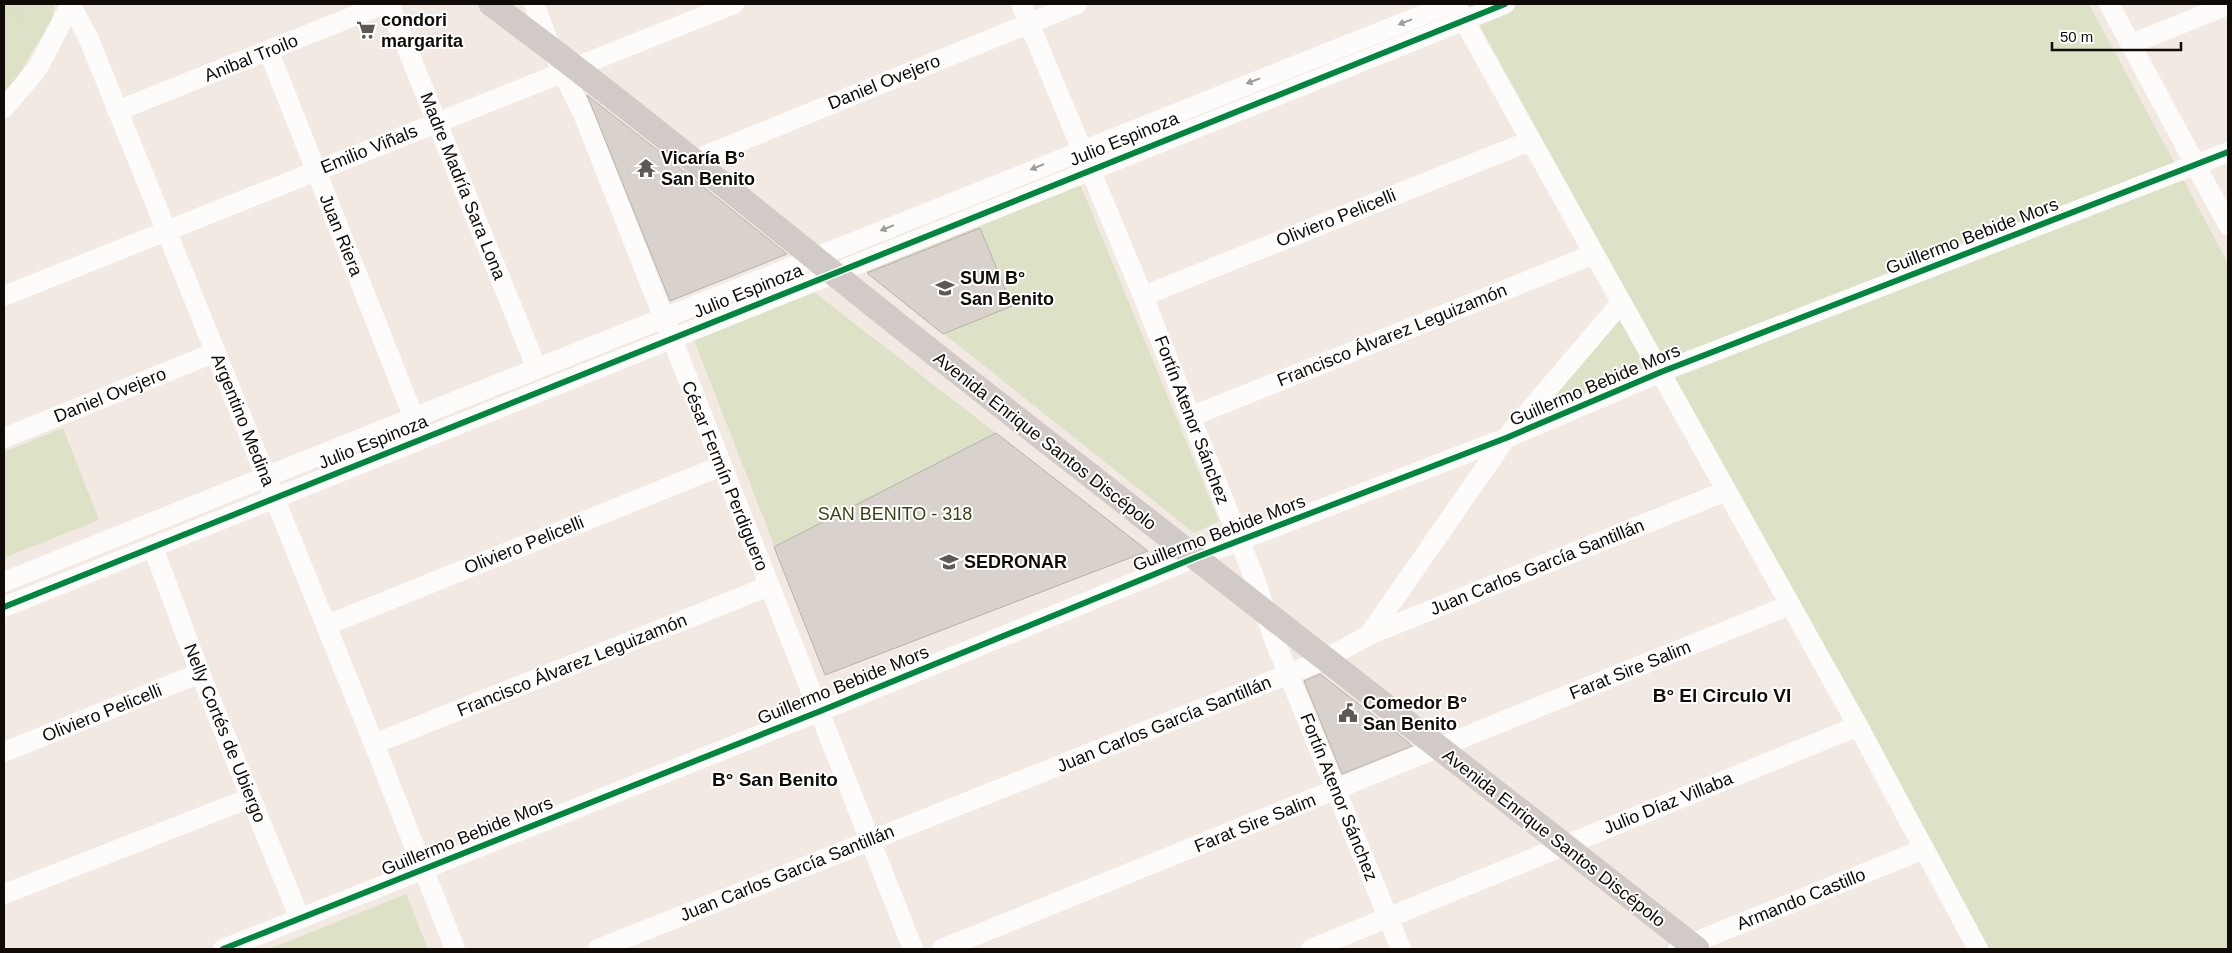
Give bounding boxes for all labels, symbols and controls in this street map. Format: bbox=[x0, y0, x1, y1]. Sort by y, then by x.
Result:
place label: condori margarita bbox=[381, 10, 464, 51]
one-way arrow bbox=[1398, 18, 1412, 26]
supermarket icon: condori margarita bbox=[355, 19, 377, 41]
scale bar bbox=[2052, 20, 2181, 52]
text: 50 m bbox=[2060, 28, 2093, 45]
street label: Anibal Troilo bbox=[201, 30, 301, 86]
street label: Daniel Ovejero bbox=[825, 50, 943, 114]
one-way arrow bbox=[1246, 78, 1261, 85]
street label: Madre Madría Sara Lona bbox=[416, 89, 510, 283]
street label: Julio Espinoza bbox=[1066, 108, 1182, 170]
street label: Emilio Viñals bbox=[318, 120, 420, 178]
place label: Vicaría B° San Benito bbox=[661, 148, 755, 189]
temple icon: Vicaría B° San Benito bbox=[635, 157, 657, 179]
one-way arrow bbox=[1030, 163, 1044, 171]
street label: Oliviero Pelicelli bbox=[1273, 185, 1399, 251]
street label: Juan Riera bbox=[315, 191, 367, 280]
street label: Guillermo Bebide Mors bbox=[1883, 194, 2061, 278]
one-way arrow bbox=[880, 225, 894, 233]
street label: Julio Espinoza bbox=[690, 260, 806, 322]
place label: SUM B° San Benito bbox=[960, 268, 1054, 309]
school or university icon: SUM B° San Benito bbox=[934, 277, 956, 299]
street label: Francisco Álvarez Leguizamón bbox=[1274, 280, 1510, 390]
street label: Fortín Atenor Sánchez bbox=[1151, 333, 1233, 507]
street label: Guillermo Bebide Mors bbox=[1507, 340, 1683, 430]
street label: Avenida Enrique Santos Discépolo bbox=[930, 348, 1160, 534]
street label: Argentino Medina bbox=[207, 351, 279, 490]
street label: Daniel Ovejero bbox=[51, 363, 169, 427]
street label: César Fermín Perdiguero bbox=[678, 378, 772, 574]
street label: Julio Espinoza bbox=[315, 411, 431, 473]
street label: Guillermo Bebide Mors bbox=[1130, 491, 1308, 575]
park label: SAN BENITO - 318 bbox=[818, 504, 972, 524]
street label: Oliviero Pelicelli bbox=[461, 512, 587, 578]
street label: Juan Carlos García Santillán bbox=[1427, 515, 1647, 619]
school or university icon: SEDRONAR bbox=[938, 551, 960, 573]
place label: SEDRONAR bbox=[964, 552, 1067, 572]
street label: Francisco Álvarez Leguizamón bbox=[454, 610, 690, 720]
street label: Farat Sire Salim bbox=[1566, 637, 1694, 703]
street label: Nelly Cortés de Ubiergo bbox=[180, 641, 270, 825]
street label: Guillermo Bebide Mors bbox=[754, 641, 932, 729]
street label: Juan Carlos García Santillán bbox=[1054, 672, 1274, 776]
street label: Oliviero Pelicelli bbox=[39, 680, 165, 746]
district label: B° El Circulo VI bbox=[1653, 685, 1791, 706]
place label: Comedor B° San Benito bbox=[1363, 693, 1467, 734]
public building icon: Comedor B° San Benito bbox=[1337, 702, 1359, 724]
street label: Fortín Atenor Sánchez bbox=[1296, 710, 1382, 884]
street label: Avenida Enrique Santos Discépolo bbox=[1439, 745, 1669, 931]
street label: Julio Díaz Villaba bbox=[1600, 768, 1737, 838]
district label: B° San Benito bbox=[712, 769, 838, 790]
street label: Farat Sire Salim bbox=[1191, 790, 1319, 856]
street label: Guillermo Bebide Mors bbox=[378, 792, 556, 880]
street label: Juan Carlos García Santillán bbox=[677, 821, 897, 925]
street label: Armando Castillo bbox=[1734, 864, 1868, 934]

